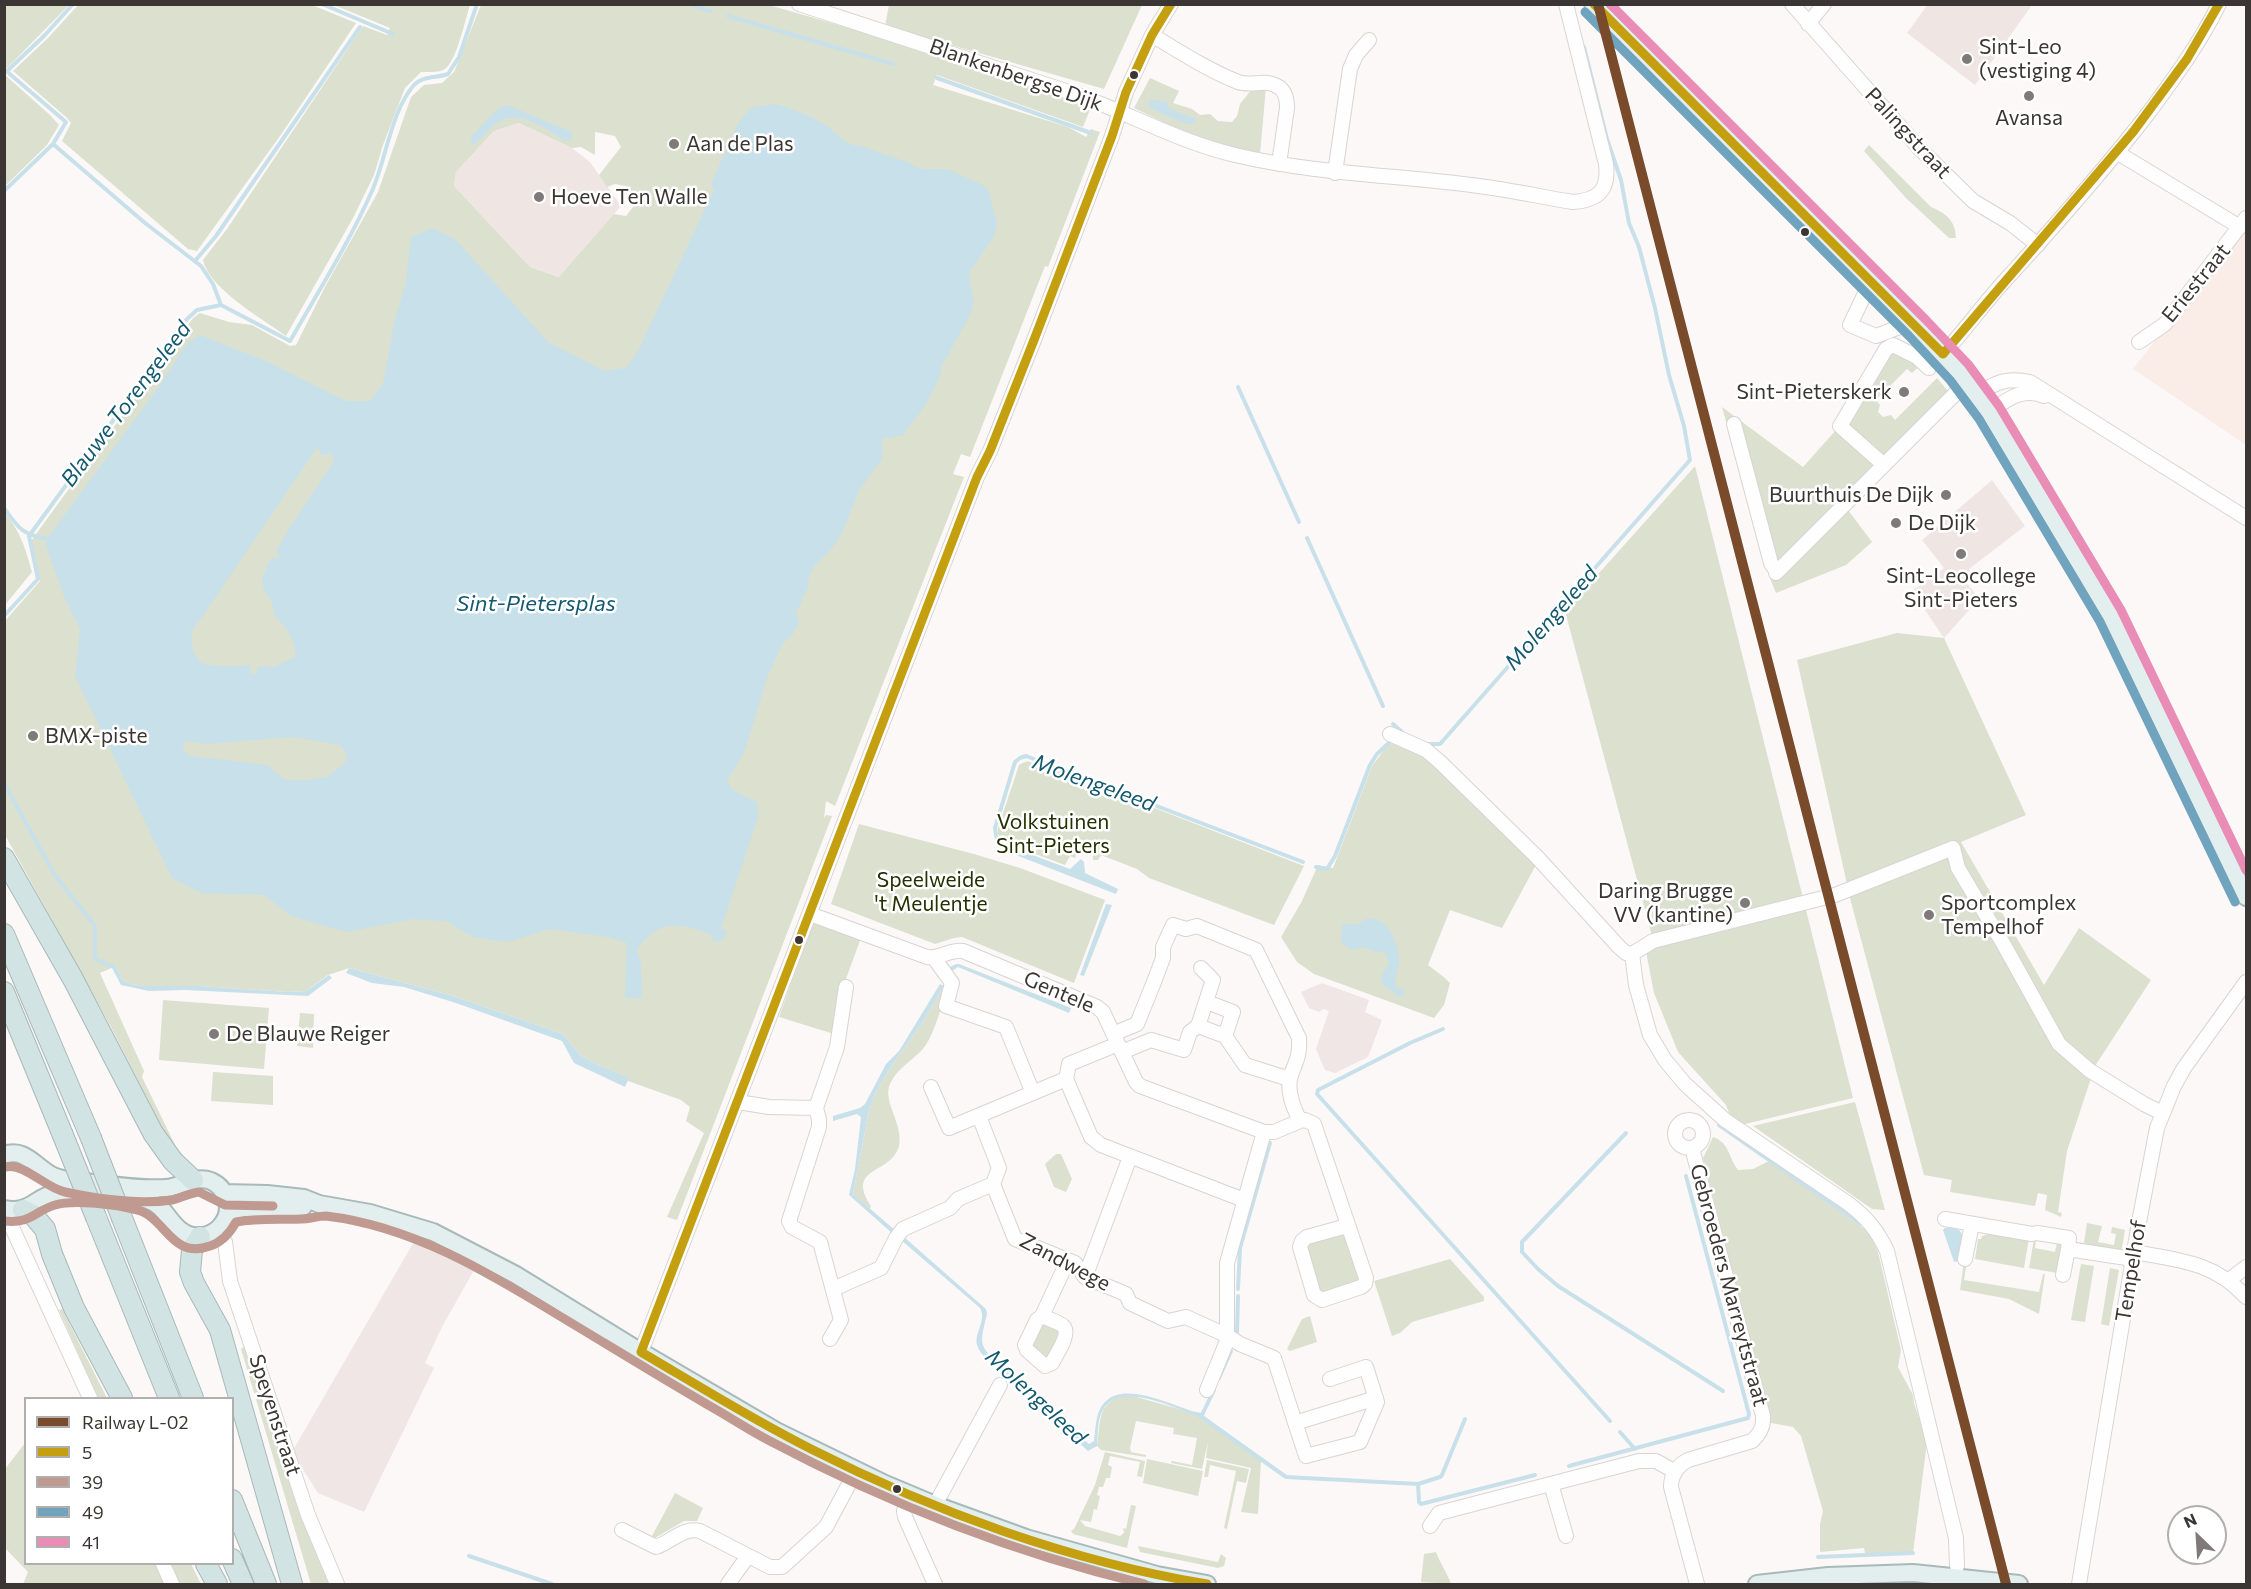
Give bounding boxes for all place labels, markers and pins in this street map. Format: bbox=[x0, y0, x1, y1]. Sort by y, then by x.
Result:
place label: Sint-Leo (vestiging 4) bbox=[1979, 34, 2096, 84]
marker: Sint-Leo (vestiging 4) bbox=[1960, 52, 1974, 66]
unlabelled marker bbox=[1128, 69, 1140, 81]
marker: Avansa bbox=[2022, 89, 2036, 103]
place label: Avansa bbox=[1995, 105, 2063, 131]
place label: Aan de Plas bbox=[686, 131, 794, 157]
marker: Aan de Plas bbox=[667, 137, 681, 151]
place label: Hoeve Ten Walle bbox=[551, 184, 708, 210]
marker: Hoeve Ten Walle bbox=[532, 190, 546, 204]
unlabelled marker bbox=[1799, 226, 1811, 238]
place label: Sint-Pieterskerk bbox=[1736, 379, 1892, 405]
marker: Sint-Pieterskerk bbox=[1897, 385, 1911, 399]
place label: Buurthuis De Dijk bbox=[1769, 482, 1934, 508]
marker: Buurthuis De Dijk bbox=[1939, 488, 1953, 502]
place label: De Dijk bbox=[1908, 510, 1976, 536]
marker: De Dijk bbox=[1889, 516, 1903, 530]
marker: Sint-Leocollege Sint-Pieters bbox=[1954, 547, 1968, 561]
place label: Sint-Leocollege Sint-Pieters bbox=[1886, 563, 2036, 613]
place label: BMX-piste bbox=[45, 723, 148, 749]
marker: BMX-piste bbox=[26, 729, 40, 743]
place label: Daring Brugge VV (kantine) bbox=[1598, 878, 1733, 928]
place label: Sportcomplex Tempelhof bbox=[1941, 890, 2076, 940]
marker: Daring Brugge VV (kantine) bbox=[1738, 896, 1752, 910]
marker: Sportcomplex Tempelhof bbox=[1922, 908, 1936, 922]
unlabelled marker bbox=[793, 934, 805, 946]
place label: De Blauwe Reiger bbox=[226, 1021, 390, 1047]
marker: De Blauwe Reiger bbox=[207, 1027, 221, 1041]
unlabelled marker bbox=[891, 1483, 903, 1495]

